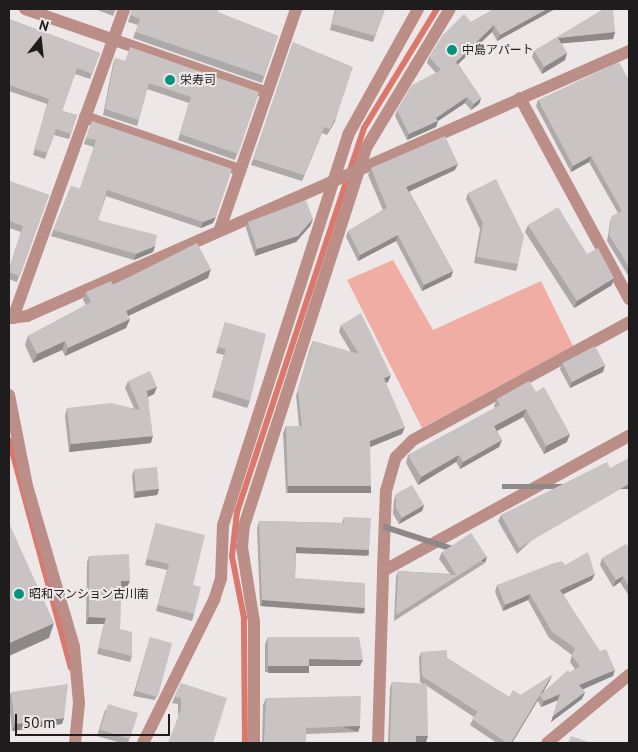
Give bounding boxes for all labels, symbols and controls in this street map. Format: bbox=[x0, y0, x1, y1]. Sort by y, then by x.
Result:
north arrow bbox=[15, 15, 65, 65]
text: N bbox=[37, 16, 51, 35]
place label: 中島アパート bbox=[462, 43, 534, 57]
marker: 中島アパート bbox=[446, 44, 458, 56]
place label: 栄寿司 bbox=[180, 73, 216, 87]
marker: 栄寿司 bbox=[164, 74, 176, 86]
place label: 昭和マンション古川南 bbox=[29, 587, 149, 601]
marker: 昭和マンション古川南 bbox=[13, 588, 25, 600]
scale bar bbox=[18, 704, 172, 736]
text: 50 m bbox=[23, 713, 56, 732]

